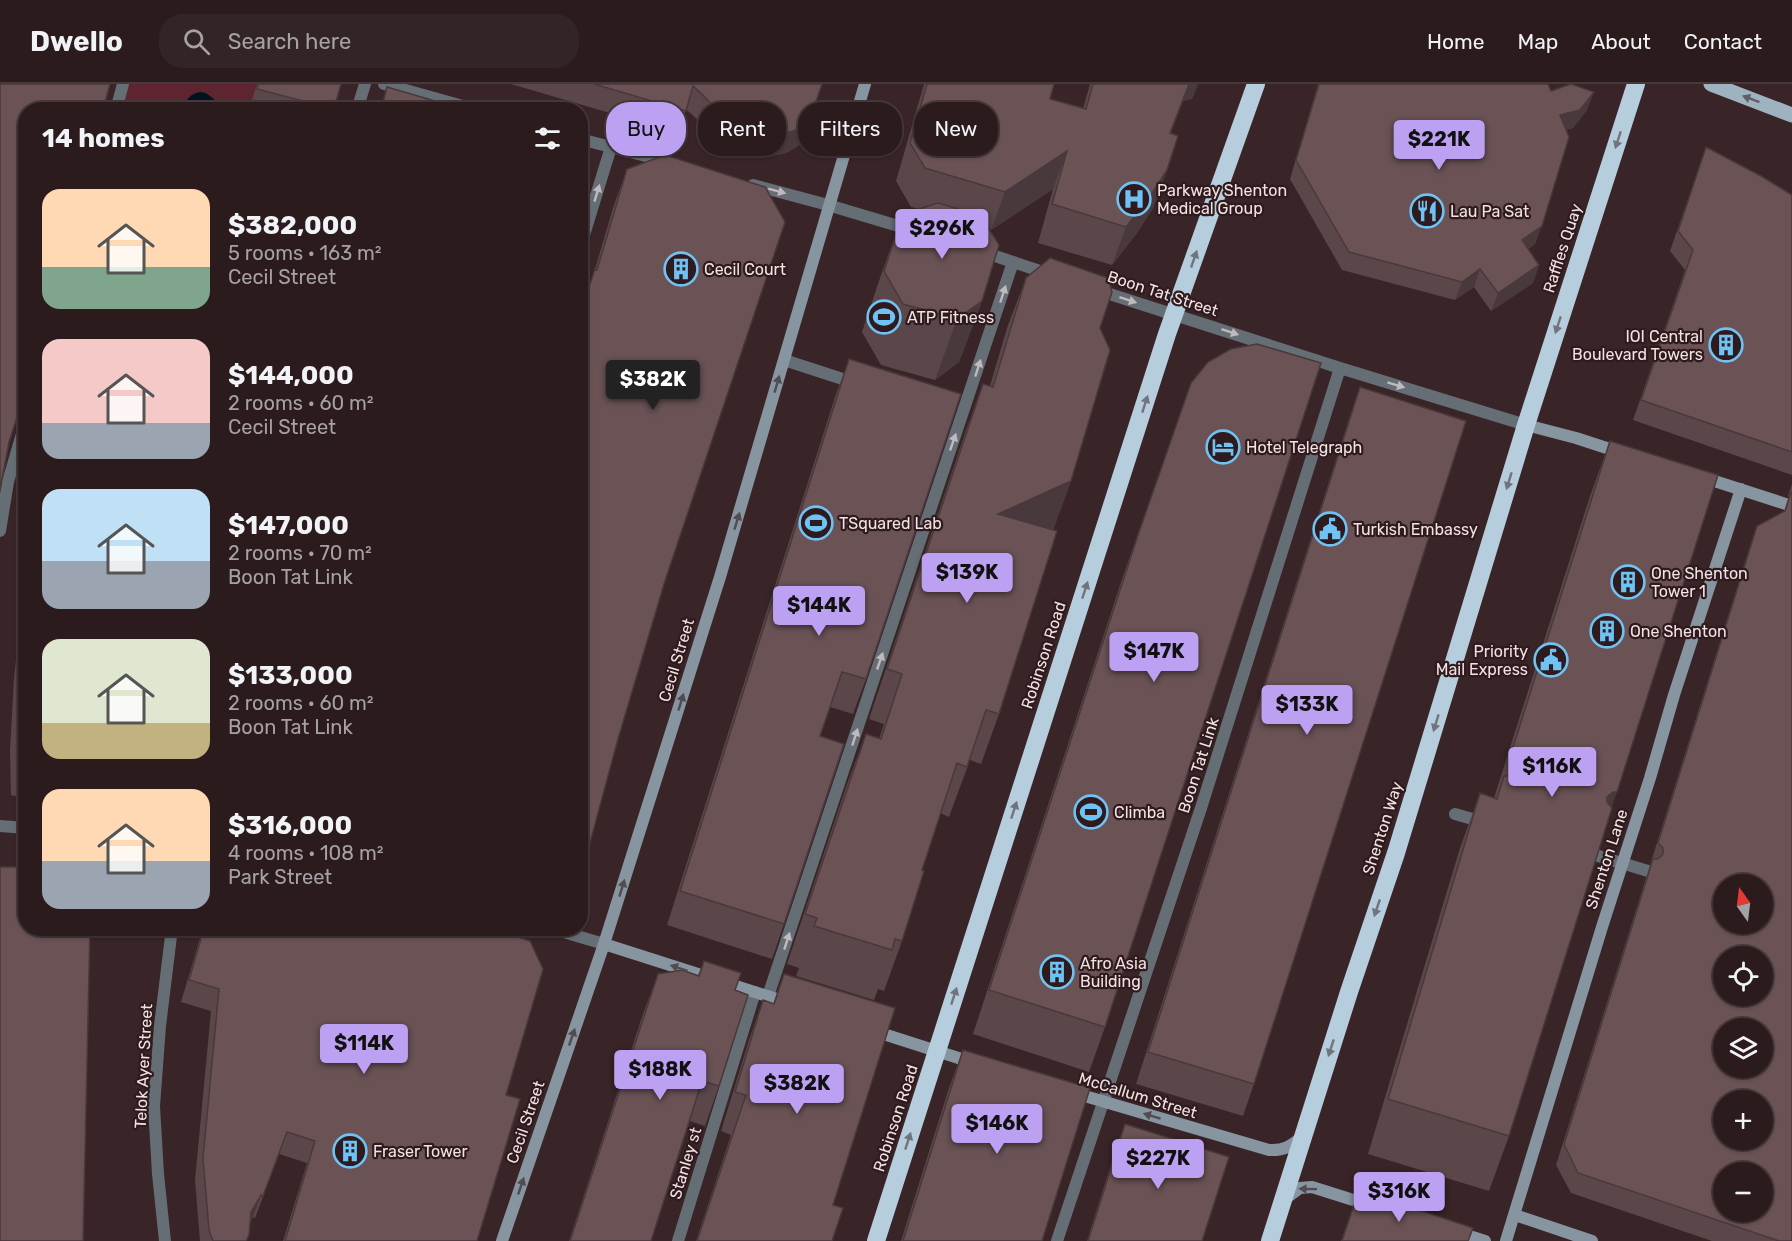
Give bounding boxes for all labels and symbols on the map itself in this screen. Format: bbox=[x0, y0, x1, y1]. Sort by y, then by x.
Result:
one-way arrow bbox=[1742, 94, 1760, 104]
pin: $221K bbox=[1397, 120, 1481, 171]
one-way arrow bbox=[1613, 131, 1622, 149]
hospital icon: Parkway Shenton Medical Group bbox=[1116, 181, 1152, 217]
place label: Parkway Shenton Medical Group bbox=[1157, 181, 1287, 218]
one-way arrow bbox=[593, 184, 602, 202]
one-way arrow bbox=[767, 187, 786, 197]
restaurant icon: Lau Pa Sat bbox=[1409, 193, 1445, 229]
street label: Raffles Quay bbox=[1539, 201, 1586, 295]
place label: Lau Pa Sat bbox=[1450, 202, 1529, 221]
pin: $296K bbox=[900, 209, 984, 260]
one-way arrow bbox=[1190, 250, 1200, 268]
building icon: Cecil Court bbox=[663, 251, 699, 287]
place label: Cecil Court bbox=[704, 260, 786, 279]
street label: Boon Tat Street bbox=[1105, 267, 1221, 320]
one-way arrow bbox=[998, 285, 1008, 303]
one-way arrow bbox=[1119, 295, 1137, 305]
sports icon: ATP Fitness bbox=[866, 299, 902, 335]
place label: ATP Fitness bbox=[907, 308, 994, 327]
one-way arrow bbox=[1553, 316, 1562, 334]
place label: IOI Central Boulevard Towers bbox=[1572, 327, 1703, 364]
building icon: IOI Central Boulevard Towers bbox=[1708, 327, 1744, 363]
one-way arrow bbox=[1221, 328, 1239, 337]
one-way arrow bbox=[974, 359, 983, 377]
pin: $382K bbox=[611, 360, 695, 411]
one-way arrow bbox=[773, 375, 783, 394]
one-way arrow bbox=[1387, 381, 1405, 390]
one-way arrow bbox=[1140, 395, 1150, 413]
hotel icon: Hotel Telegraph bbox=[1205, 429, 1241, 465]
one-way arrow bbox=[949, 433, 959, 451]
place label: Hotel Telegraph bbox=[1246, 438, 1362, 457]
one-way arrow bbox=[1504, 472, 1513, 490]
sports icon: TSquared Lab bbox=[798, 505, 834, 541]
public building icon: Turkish Embassy bbox=[1312, 511, 1348, 547]
one-way arrow bbox=[733, 512, 742, 530]
place label: TSquared Lab bbox=[839, 514, 942, 533]
place label: Turkish Embassy bbox=[1353, 520, 1478, 539]
pin: $139K bbox=[925, 553, 1009, 604]
building icon: One Shenton Tower 1 bbox=[1610, 564, 1646, 600]
place label: One Shenton Tower 1 bbox=[1651, 564, 1748, 601]
one-way arrow bbox=[1081, 581, 1090, 599]
pin: $144K bbox=[777, 586, 861, 637]
street label: Robinson Road bbox=[1017, 599, 1070, 711]
building icon: One Shenton bbox=[1589, 613, 1625, 649]
street label: Cecil Street bbox=[655, 616, 698, 704]
place label: One Shenton bbox=[1630, 622, 1727, 641]
pin: $147K bbox=[1112, 632, 1196, 683]
place label: Priority Mail Express bbox=[1436, 642, 1528, 679]
public building icon: Priority Mail Express bbox=[1533, 642, 1569, 678]
one-way arrow bbox=[876, 652, 885, 670]
pin: $133K bbox=[1265, 685, 1349, 736]
one-way arrow bbox=[676, 693, 686, 711]
street label: Boon Tat Link bbox=[1174, 714, 1223, 816]
one-way arrow bbox=[1430, 714, 1440, 732]
one-way arrow bbox=[850, 728, 860, 746]
pin: $116K bbox=[1510, 747, 1594, 798]
street label: Shenton Way bbox=[1358, 779, 1407, 877]
sports icon: Climba bbox=[1073, 794, 1109, 830]
one-way arrow bbox=[1010, 801, 1019, 819]
place label: Climba bbox=[1114, 803, 1165, 822]
street label: Shenton Lane bbox=[1581, 807, 1632, 911]
north arrow bbox=[1713, 874, 1773, 934]
one-way arrow bbox=[618, 879, 627, 897]
one-way arrow bbox=[1372, 899, 1382, 917]
one-way arrow bbox=[783, 932, 792, 950]
building icon: Afro Asia Building bbox=[1039, 954, 1075, 990]
place label: Afro Asia Building bbox=[1080, 954, 1147, 991]
one-way arrow bbox=[670, 963, 688, 972]
one-way arrow bbox=[950, 987, 959, 1005]
street label: Telok Ayer Street bbox=[131, 1003, 156, 1129]
pin: $114K bbox=[322, 1024, 406, 1075]
one-way arrow bbox=[568, 1028, 578, 1046]
one-way arrow bbox=[1326, 1039, 1335, 1057]
pin: $188K bbox=[618, 1050, 702, 1101]
street label: Robinson Road bbox=[869, 1062, 922, 1174]
pin: $382K bbox=[755, 1064, 839, 1115]
street label: McCallum Street bbox=[1076, 1068, 1199, 1123]
street label: Cecil Street bbox=[502, 1078, 549, 1166]
pin: $146K bbox=[955, 1104, 1039, 1155]
one-way arrow bbox=[1143, 1111, 1161, 1120]
street label: Stanley st bbox=[666, 1125, 705, 1201]
one-way arrow bbox=[904, 1132, 913, 1150]
building icon: Fraser Tower bbox=[332, 1133, 368, 1169]
pin: $227K bbox=[1116, 1139, 1200, 1190]
place label: Fraser Tower bbox=[373, 1142, 468, 1161]
pin: $316K bbox=[1357, 1172, 1441, 1223]
one-way arrow bbox=[516, 1176, 526, 1194]
one-way arrow bbox=[1298, 1184, 1317, 1194]

